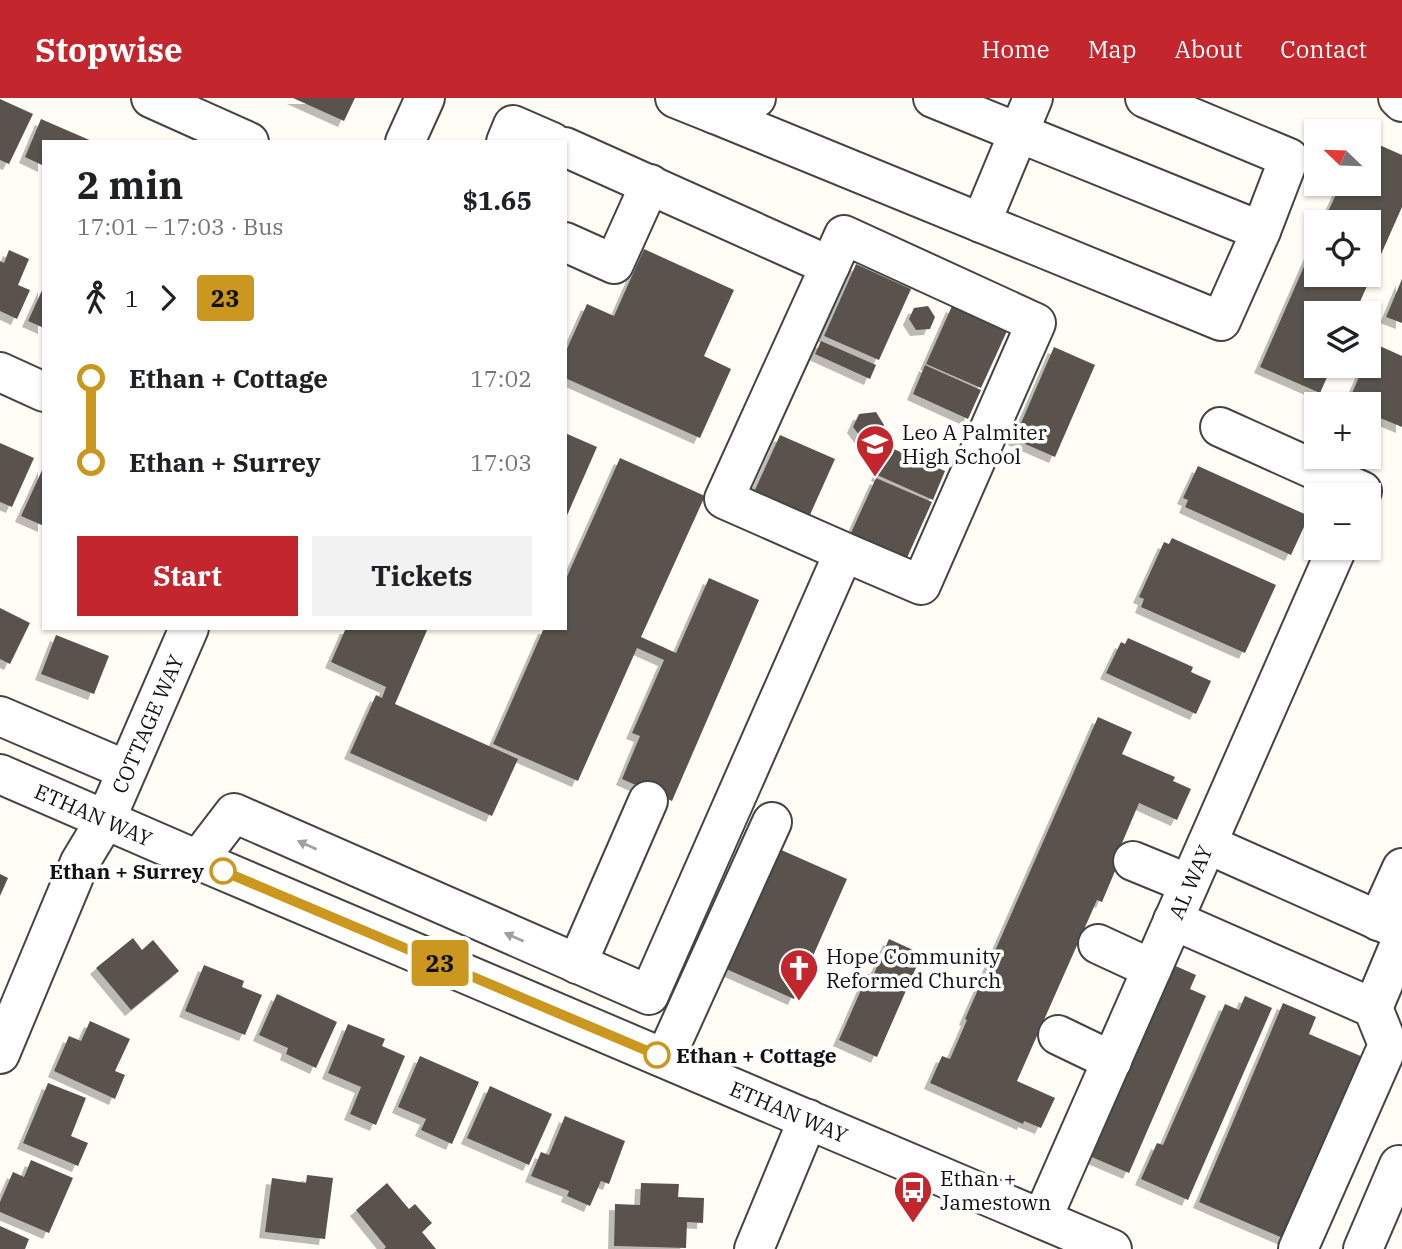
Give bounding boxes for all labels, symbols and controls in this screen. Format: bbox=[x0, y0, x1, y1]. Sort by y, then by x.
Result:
text: Stopwise bbox=[35, 28, 183, 71]
text: Home bbox=[982, 33, 1050, 65]
text: Map bbox=[1088, 33, 1136, 65]
text: About bbox=[1174, 33, 1242, 65]
text: Contact bbox=[1280, 33, 1367, 65]
north arrow bbox=[1304, 119, 1381, 196]
map controls bbox=[1304, 119, 1381, 560]
text: 2 min bbox=[77, 160, 183, 209]
text: $1.65 bbox=[462, 183, 532, 217]
button: locate bbox=[1304, 210, 1381, 287]
text: 17:01 – 17:03 · Bus bbox=[77, 211, 284, 241]
icon: walk bbox=[77, 279, 115, 317]
icon: forward bbox=[149, 279, 187, 317]
text: 23 bbox=[211, 282, 240, 314]
text: 1 bbox=[125, 283, 139, 313]
button: layers bbox=[1304, 301, 1381, 378]
text: Ethan + Cottage bbox=[129, 361, 328, 395]
text: 17:02 bbox=[470, 363, 532, 393]
button: + bbox=[1304, 392, 1381, 469]
place label: Leo A Palmiter High School bbox=[902, 418, 1048, 470]
school or university icon: Leo A Palmiter High School bbox=[854, 423, 896, 478]
text: Ethan + Surrey bbox=[129, 445, 321, 479]
text: 17:03 bbox=[470, 447, 532, 477]
button: − bbox=[1304, 483, 1381, 560]
button: Start bbox=[77, 536, 298, 616]
button: Tickets bbox=[312, 536, 532, 616]
street label: COTTAGE WAY bbox=[105, 650, 190, 798]
street label: ETHAN WAY bbox=[30, 777, 157, 852]
one-way arrow bbox=[296, 839, 317, 850]
street label: AL WAY bbox=[1162, 841, 1219, 923]
place label: Ethan + Surrey bbox=[49, 857, 204, 885]
marker: Ethan + Surrey bbox=[210, 858, 236, 884]
one-way arrow bbox=[504, 931, 525, 942]
line badge: 23 bbox=[408, 940, 472, 986]
place label: Hope Community Reformed Church bbox=[826, 942, 1001, 994]
text: 23 bbox=[426, 947, 454, 979]
church icon: Hope Community Reformed Church bbox=[778, 947, 820, 1002]
place label: Ethan + Cottage bbox=[676, 1041, 837, 1069]
marker: Ethan + Cottage bbox=[644, 1042, 670, 1068]
street label: ETHAN WAY bbox=[726, 1074, 852, 1149]
place label: Ethan + Jamestown bbox=[940, 1164, 1051, 1216]
bus stop icon: Ethan + Jamestown bbox=[892, 1169, 934, 1224]

